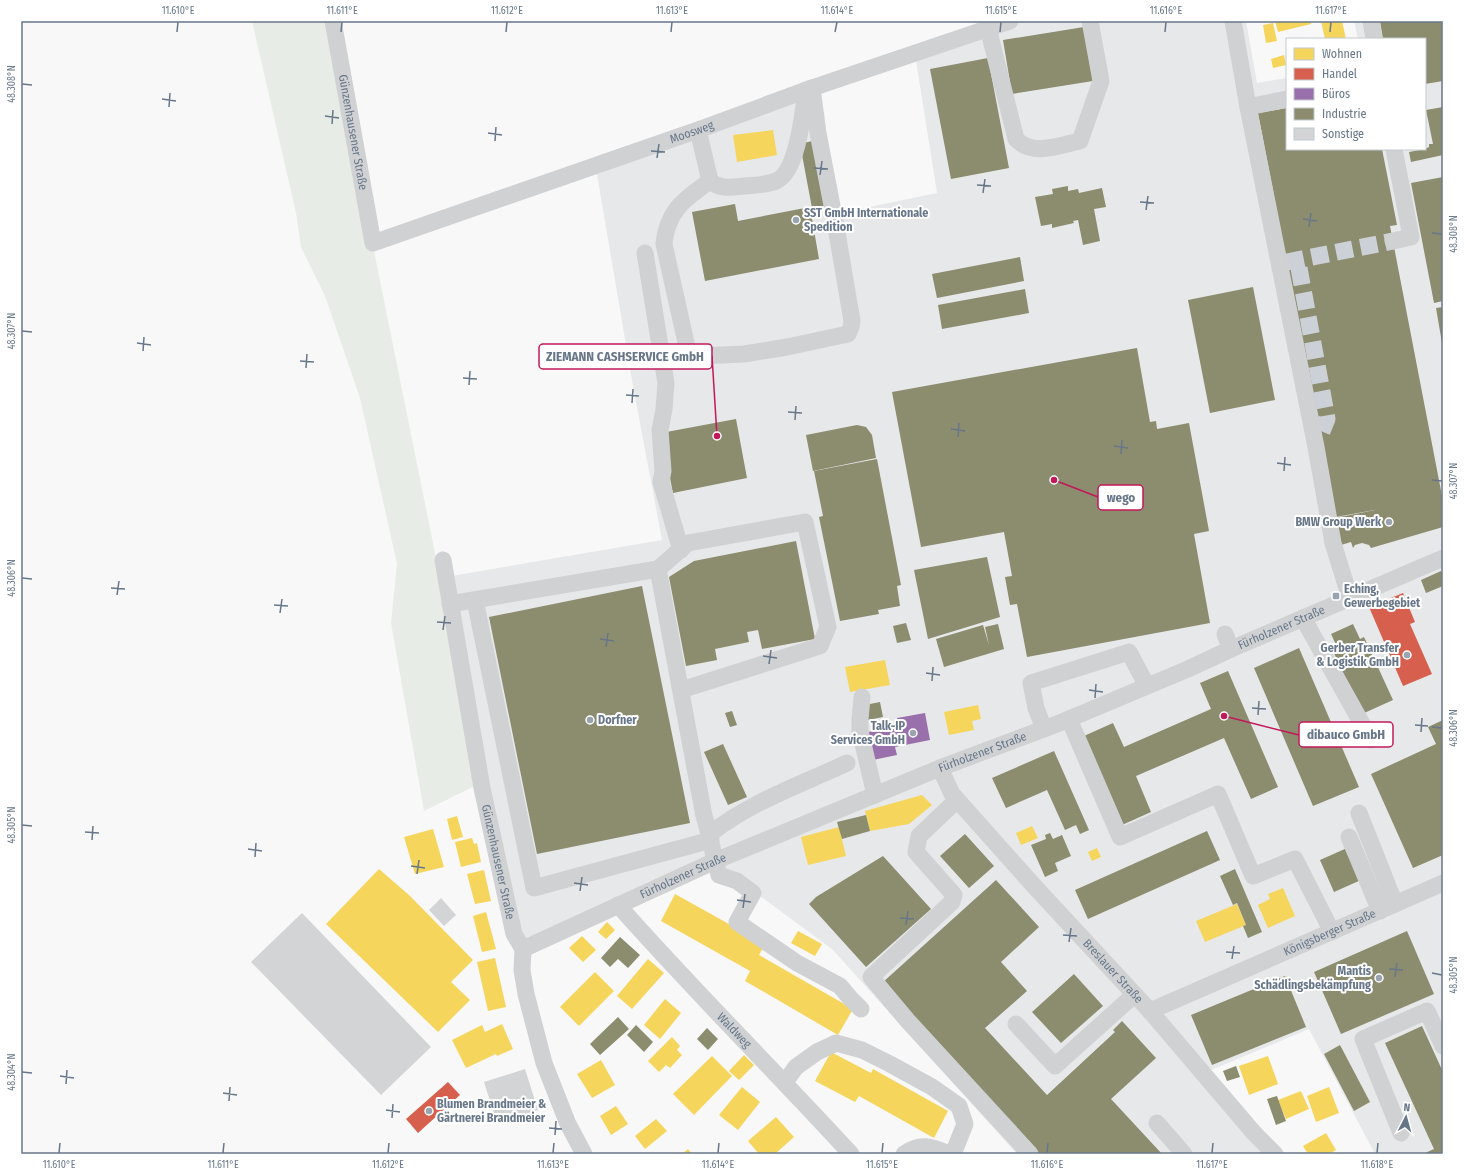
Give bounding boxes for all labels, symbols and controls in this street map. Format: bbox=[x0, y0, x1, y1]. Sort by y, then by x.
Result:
text: 11.610°E bbox=[162, 5, 195, 17]
text: 11.611°E bbox=[326, 5, 358, 17]
text: 11.612°E bbox=[491, 5, 523, 17]
text: 11.613°E bbox=[656, 5, 688, 17]
text: 11.614°E bbox=[821, 5, 853, 17]
text: 11.615°E bbox=[985, 5, 1017, 17]
text: 11.616°E bbox=[1150, 5, 1182, 17]
text: 11.617°E bbox=[1315, 5, 1347, 17]
legend bbox=[1286, 38, 1426, 150]
text: Wohnen bbox=[1322, 47, 1362, 61]
text: 48.308°N bbox=[6, 65, 18, 103]
text: Handel bbox=[1322, 67, 1357, 81]
street label: Günzenhausener Straße bbox=[336, 73, 370, 191]
text: Büros bbox=[1322, 87, 1350, 101]
text: Industrie bbox=[1322, 107, 1366, 121]
street label: Moosweg bbox=[668, 118, 716, 146]
text: Sonstige bbox=[1322, 127, 1364, 141]
place label: SST GmbH Internationale Spedition bbox=[804, 206, 928, 234]
marker: SST GmbH Internationale Spedition bbox=[791, 215, 801, 225]
text: 48.308°N bbox=[1448, 215, 1460, 253]
text: 48.307°N bbox=[6, 313, 18, 349]
callout: ZIEMANN CASHSERVICE GmbH bbox=[539, 344, 712, 369]
text: ZIEMANN CASHSERVICE GmbH bbox=[546, 349, 704, 364]
text: 48.307°N bbox=[1448, 463, 1460, 499]
callout: wego bbox=[1098, 485, 1143, 510]
text: wego bbox=[1107, 490, 1135, 505]
place label: BMW Group Werk bbox=[1295, 515, 1382, 529]
marker: BMW Group Werk bbox=[1384, 517, 1394, 527]
text: 48.306°N bbox=[6, 559, 18, 597]
place label: Eching, Gewerbegebiet bbox=[1344, 582, 1421, 610]
marker: Eching, Gewerbegebiet bbox=[1331, 591, 1341, 601]
street label: Fürholzener Straße bbox=[1236, 603, 1327, 652]
place label: Gerber Transfer & Logistik GmbH bbox=[1316, 641, 1400, 669]
marker: Gerber Transfer & Logistik GmbH bbox=[1402, 650, 1412, 660]
text: 48.306°N bbox=[1448, 709, 1460, 747]
place label: Dorfner bbox=[598, 713, 637, 727]
marker: Dorfner bbox=[585, 715, 595, 725]
place label: Talk-IP Services GmbH bbox=[831, 719, 905, 747]
callout: dibauco GmbH bbox=[1299, 722, 1393, 747]
text: dibauco GmbH bbox=[1307, 727, 1385, 742]
marker: Talk-IP Services GmbH bbox=[908, 728, 918, 738]
street label: Fürholzener Straße bbox=[936, 729, 1029, 775]
street label: Günzenhausener Straße bbox=[479, 803, 518, 921]
text: 48.305°N bbox=[6, 806, 18, 844]
street label: Fürholzener Straße bbox=[638, 850, 728, 901]
street label: Königsberger Straße bbox=[1281, 906, 1378, 959]
street label: Breslauer Straße bbox=[1080, 936, 1146, 1006]
text: 48.305°N bbox=[1448, 956, 1460, 994]
place label: Mantis Schädlingsbekämpfung bbox=[1254, 964, 1372, 992]
marker: Mantis Schädlingsbekämpfung bbox=[1374, 973, 1384, 983]
street label: Waldweg bbox=[714, 1010, 755, 1051]
text: 48.304°N bbox=[6, 1053, 18, 1091]
place label: Blumen Brandmeier & Gärtnerei Brandmeier bbox=[437, 1097, 547, 1125]
north arrow bbox=[1386, 1097, 1426, 1137]
text: N bbox=[1403, 1101, 1411, 1114]
marker: Blumen Brandmeier & Gärtnerei Brandmeier bbox=[424, 1106, 434, 1116]
text: 11.610°E bbox=[43, 1159, 76, 1171]
text: 11.611°E bbox=[207, 1159, 239, 1171]
text: 11.612°E bbox=[372, 1159, 404, 1171]
text: 11.613°E bbox=[537, 1159, 569, 1171]
text: 11.614°E bbox=[702, 1159, 734, 1171]
text: 11.615°E bbox=[866, 1159, 898, 1171]
text: 11.616°E bbox=[1031, 1159, 1063, 1171]
text: 11.617°E bbox=[1196, 1159, 1228, 1171]
text: 11.618°E bbox=[1361, 1159, 1394, 1171]

